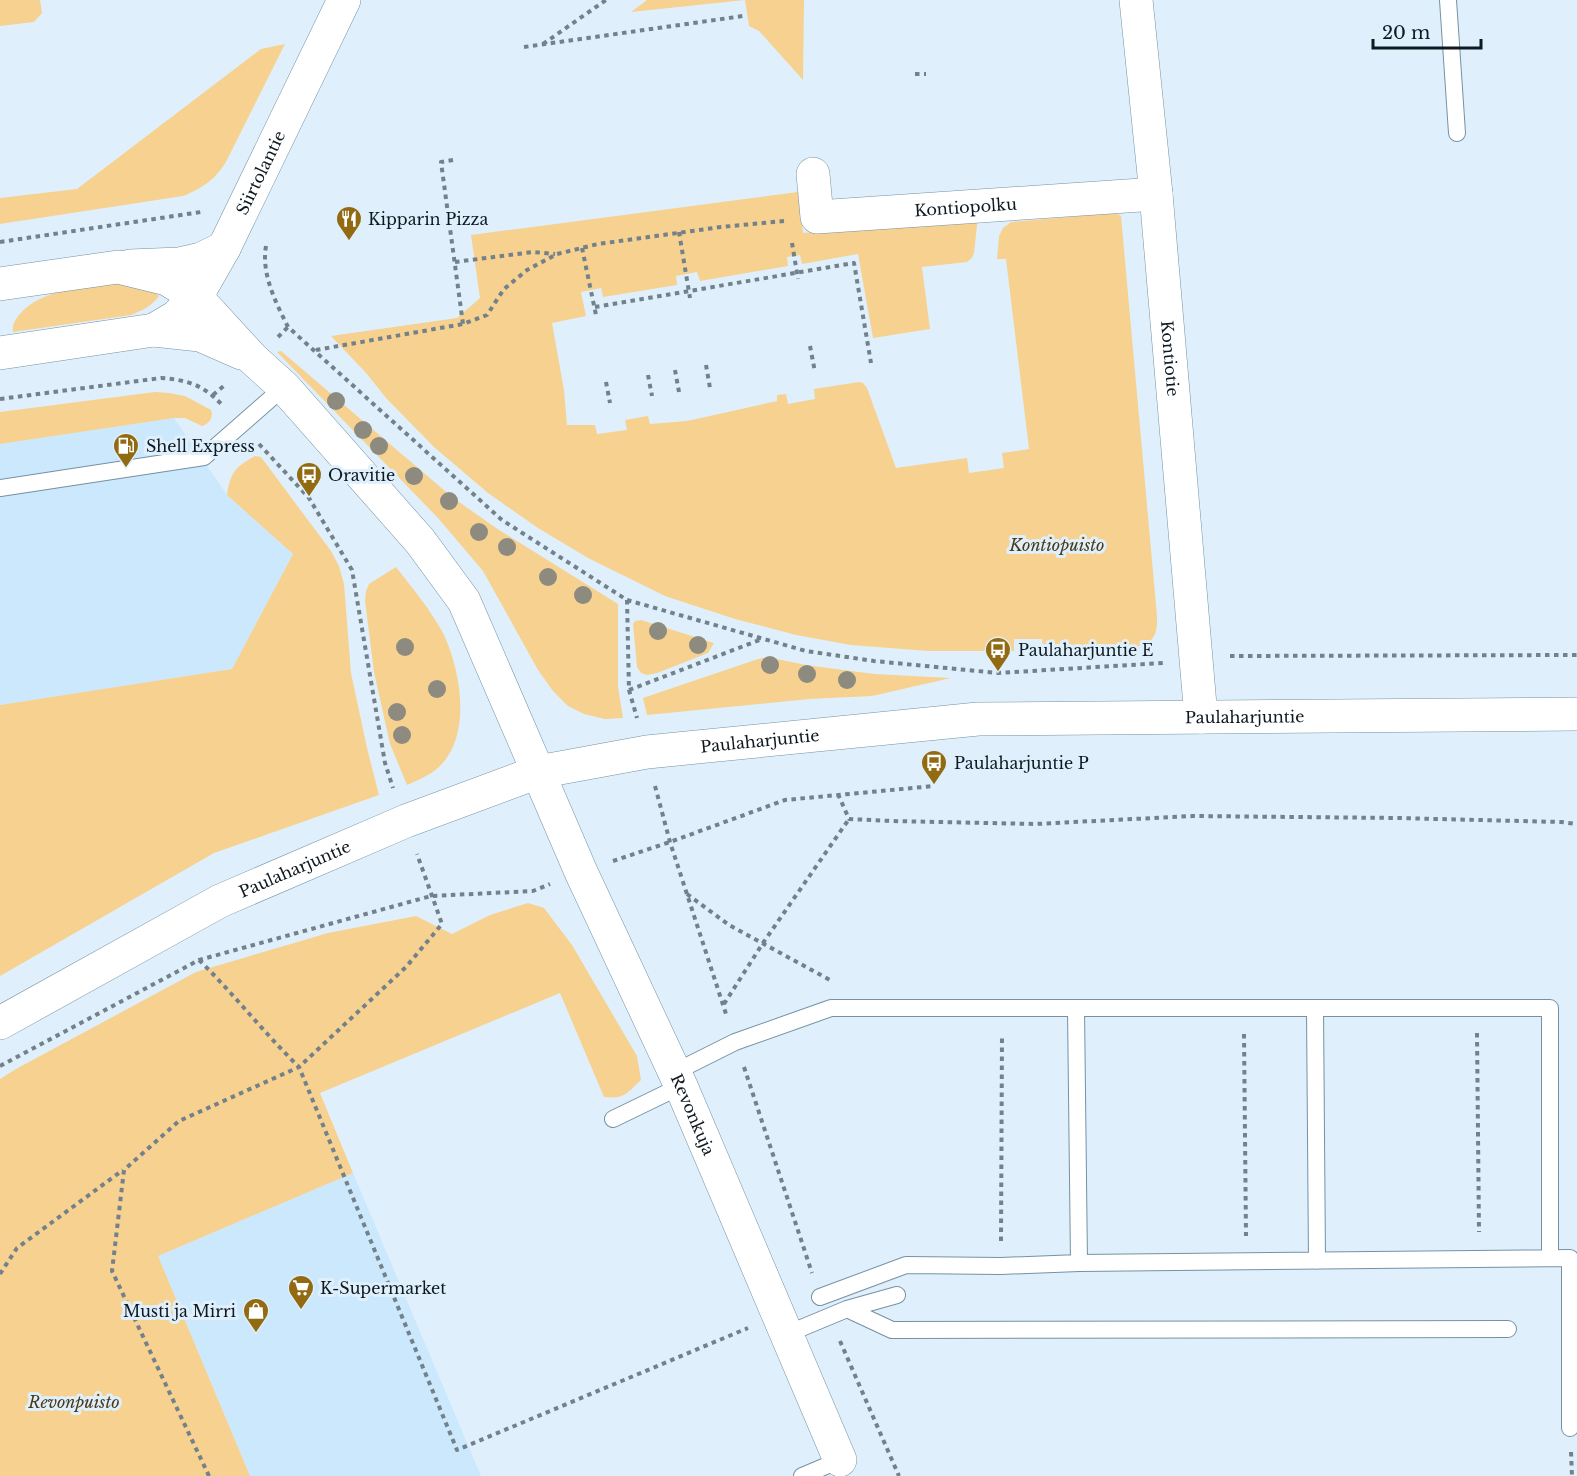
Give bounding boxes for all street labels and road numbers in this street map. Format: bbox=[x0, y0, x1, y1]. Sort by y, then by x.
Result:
street label: Siirtolantie bbox=[232, 127, 289, 218]
street label: Kontiopolku bbox=[914, 193, 1018, 220]
street label: Kontiotie bbox=[1157, 320, 1183, 397]
street label: Paulaharjuntie bbox=[1185, 706, 1304, 727]
street label: Paulaharjuntie bbox=[699, 725, 820, 757]
street label: Paulaharjuntie bbox=[236, 836, 354, 902]
street label: Revonkuja bbox=[667, 1071, 719, 1158]

